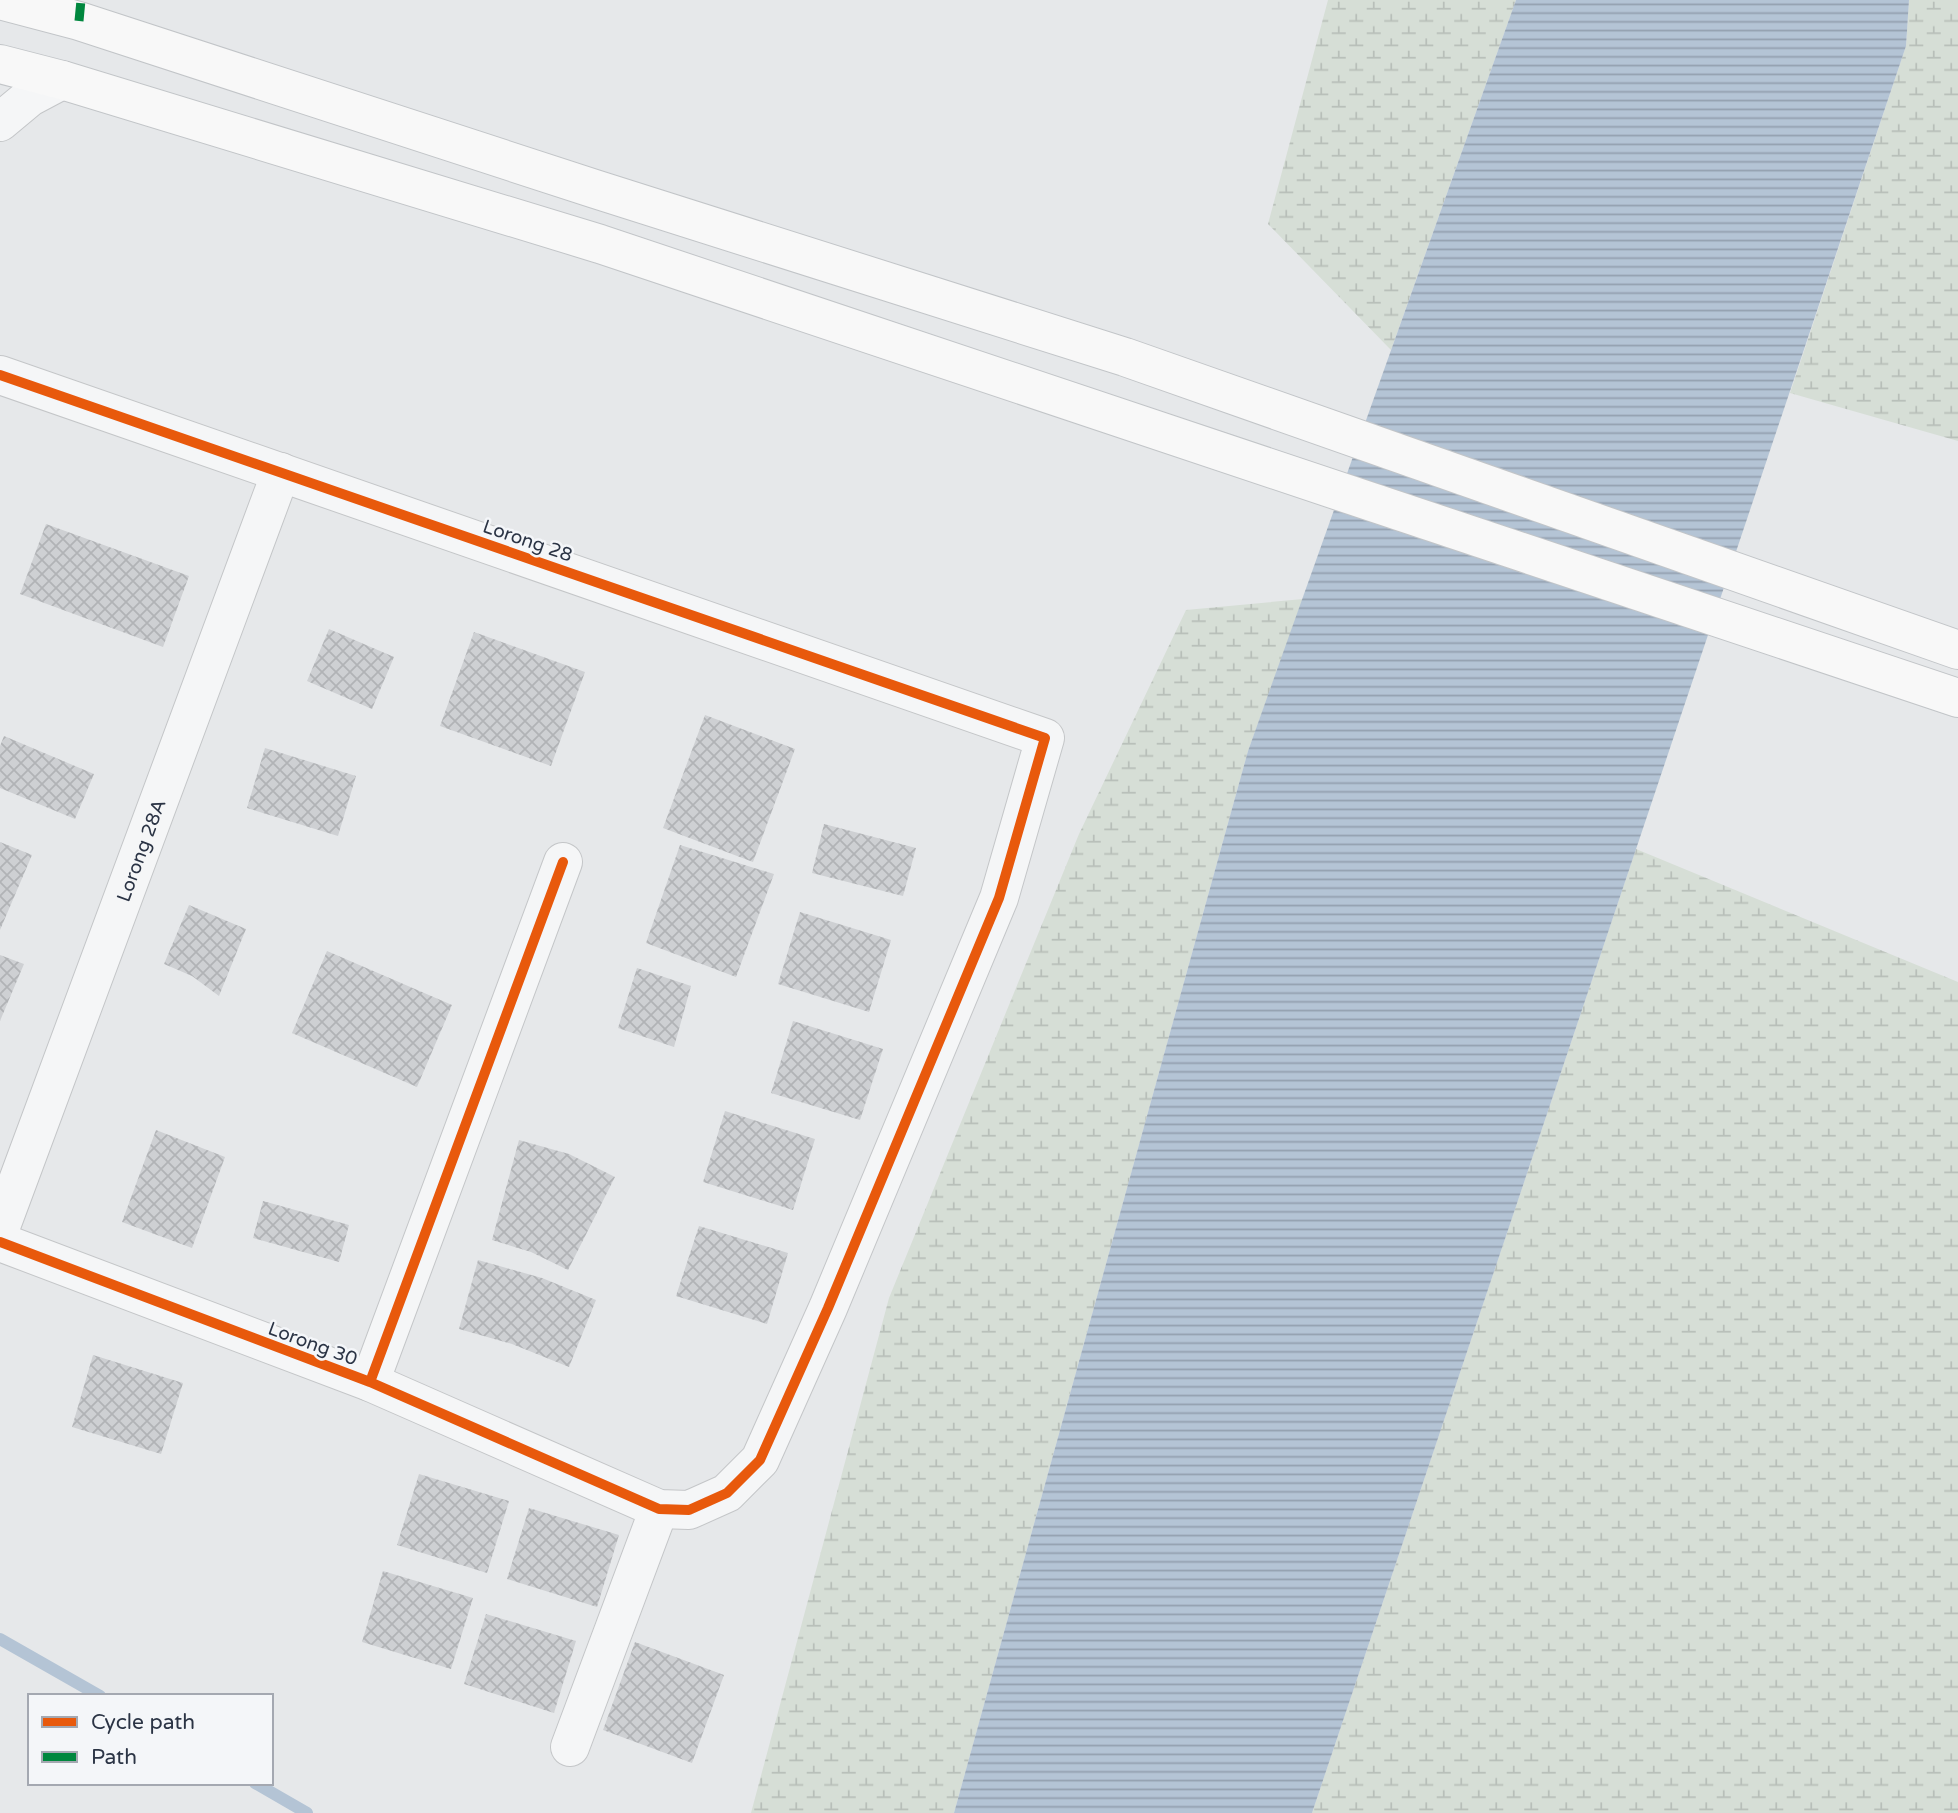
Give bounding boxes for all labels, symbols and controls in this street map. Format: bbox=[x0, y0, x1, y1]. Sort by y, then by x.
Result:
street label: Lorong 28 bbox=[480, 515, 575, 567]
street label: Lorong 28A bbox=[112, 796, 171, 905]
street label: Lorong 30 bbox=[265, 1318, 360, 1370]
legend bbox=[28, 1694, 273, 1785]
text: Cycle path bbox=[91, 1710, 195, 1735]
text: Path bbox=[91, 1745, 137, 1770]

